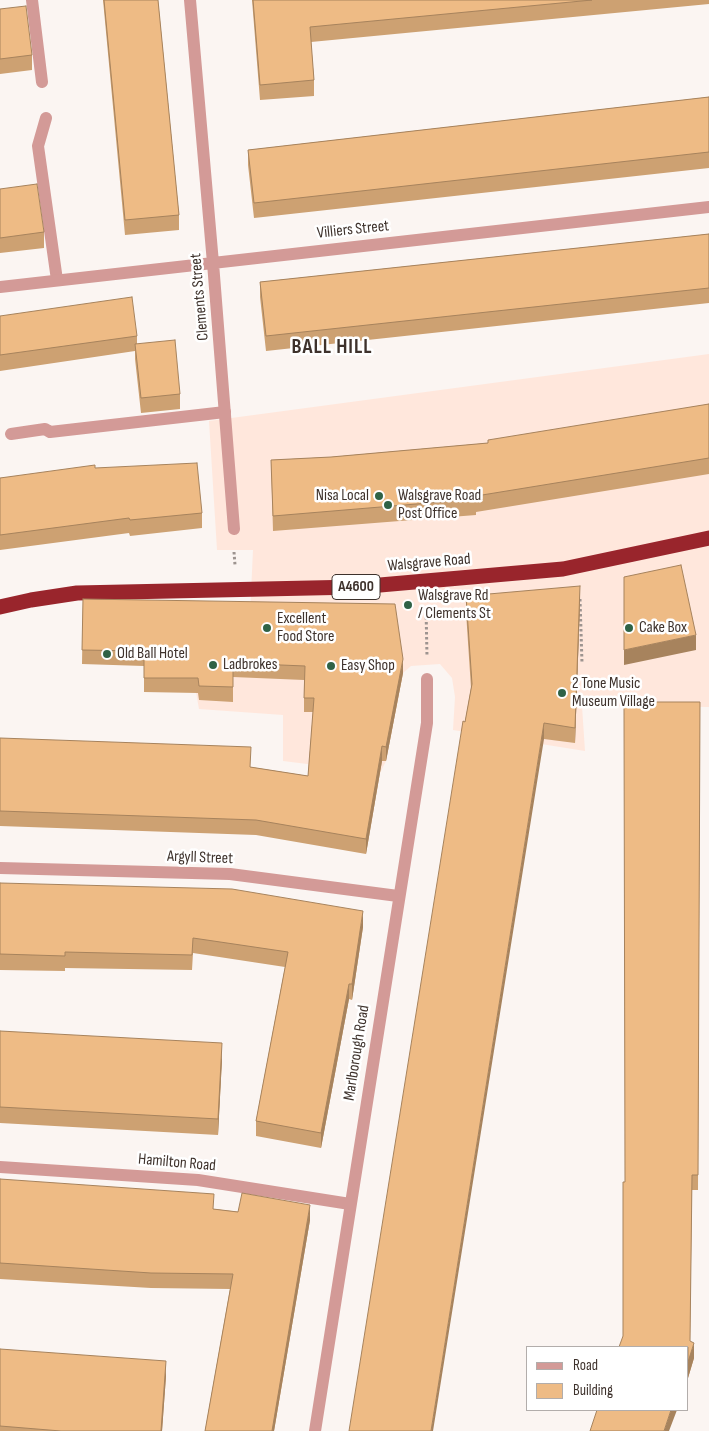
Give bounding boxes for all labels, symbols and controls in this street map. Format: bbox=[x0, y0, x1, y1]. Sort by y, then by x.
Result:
street label: Villiers Street bbox=[316, 217, 390, 243]
street label: Clements Street bbox=[187, 253, 213, 341]
district label: BALL HILL bbox=[290, 335, 374, 361]
place label: Nisa Local bbox=[316, 486, 369, 506]
place label: Walsgrave Road Post Office bbox=[398, 486, 481, 524]
marker: Nisa Local bbox=[373, 490, 385, 502]
marker: Walsgrave Road Post Office bbox=[382, 499, 394, 511]
street label: Walsgrave Road bbox=[387, 550, 471, 576]
road number: A4600 bbox=[332, 574, 380, 600]
place label: Walsgrave Rd / Clements St bbox=[418, 586, 491, 624]
marker: Walsgrave Rd / Clements St bbox=[402, 599, 414, 611]
place label: Excellent Food Store bbox=[277, 609, 334, 647]
place label: Cake Box bbox=[639, 618, 687, 638]
marker: Excellent Food Store bbox=[261, 622, 273, 634]
marker: Cake Box bbox=[623, 622, 635, 634]
place label: Old Ball Hotel bbox=[117, 644, 188, 664]
marker: Old Ball Hotel bbox=[101, 648, 113, 660]
place label: Ladbrokes bbox=[223, 655, 277, 675]
place label: Easy Shop bbox=[341, 656, 395, 676]
marker: Ladbrokes bbox=[207, 659, 219, 671]
marker: Easy Shop bbox=[325, 660, 337, 672]
place label: 2 Tone Music Museum Village bbox=[572, 674, 655, 712]
marker: 2 Tone Music Museum Village bbox=[556, 687, 568, 699]
street label: Argyll Street bbox=[167, 847, 233, 869]
street label: Marlborough Road bbox=[340, 1004, 374, 1102]
street label: Hamilton Road bbox=[137, 1150, 217, 1176]
legend bbox=[526, 1346, 689, 1411]
text: Road bbox=[573, 1356, 598, 1375]
text: Building bbox=[573, 1381, 613, 1400]

